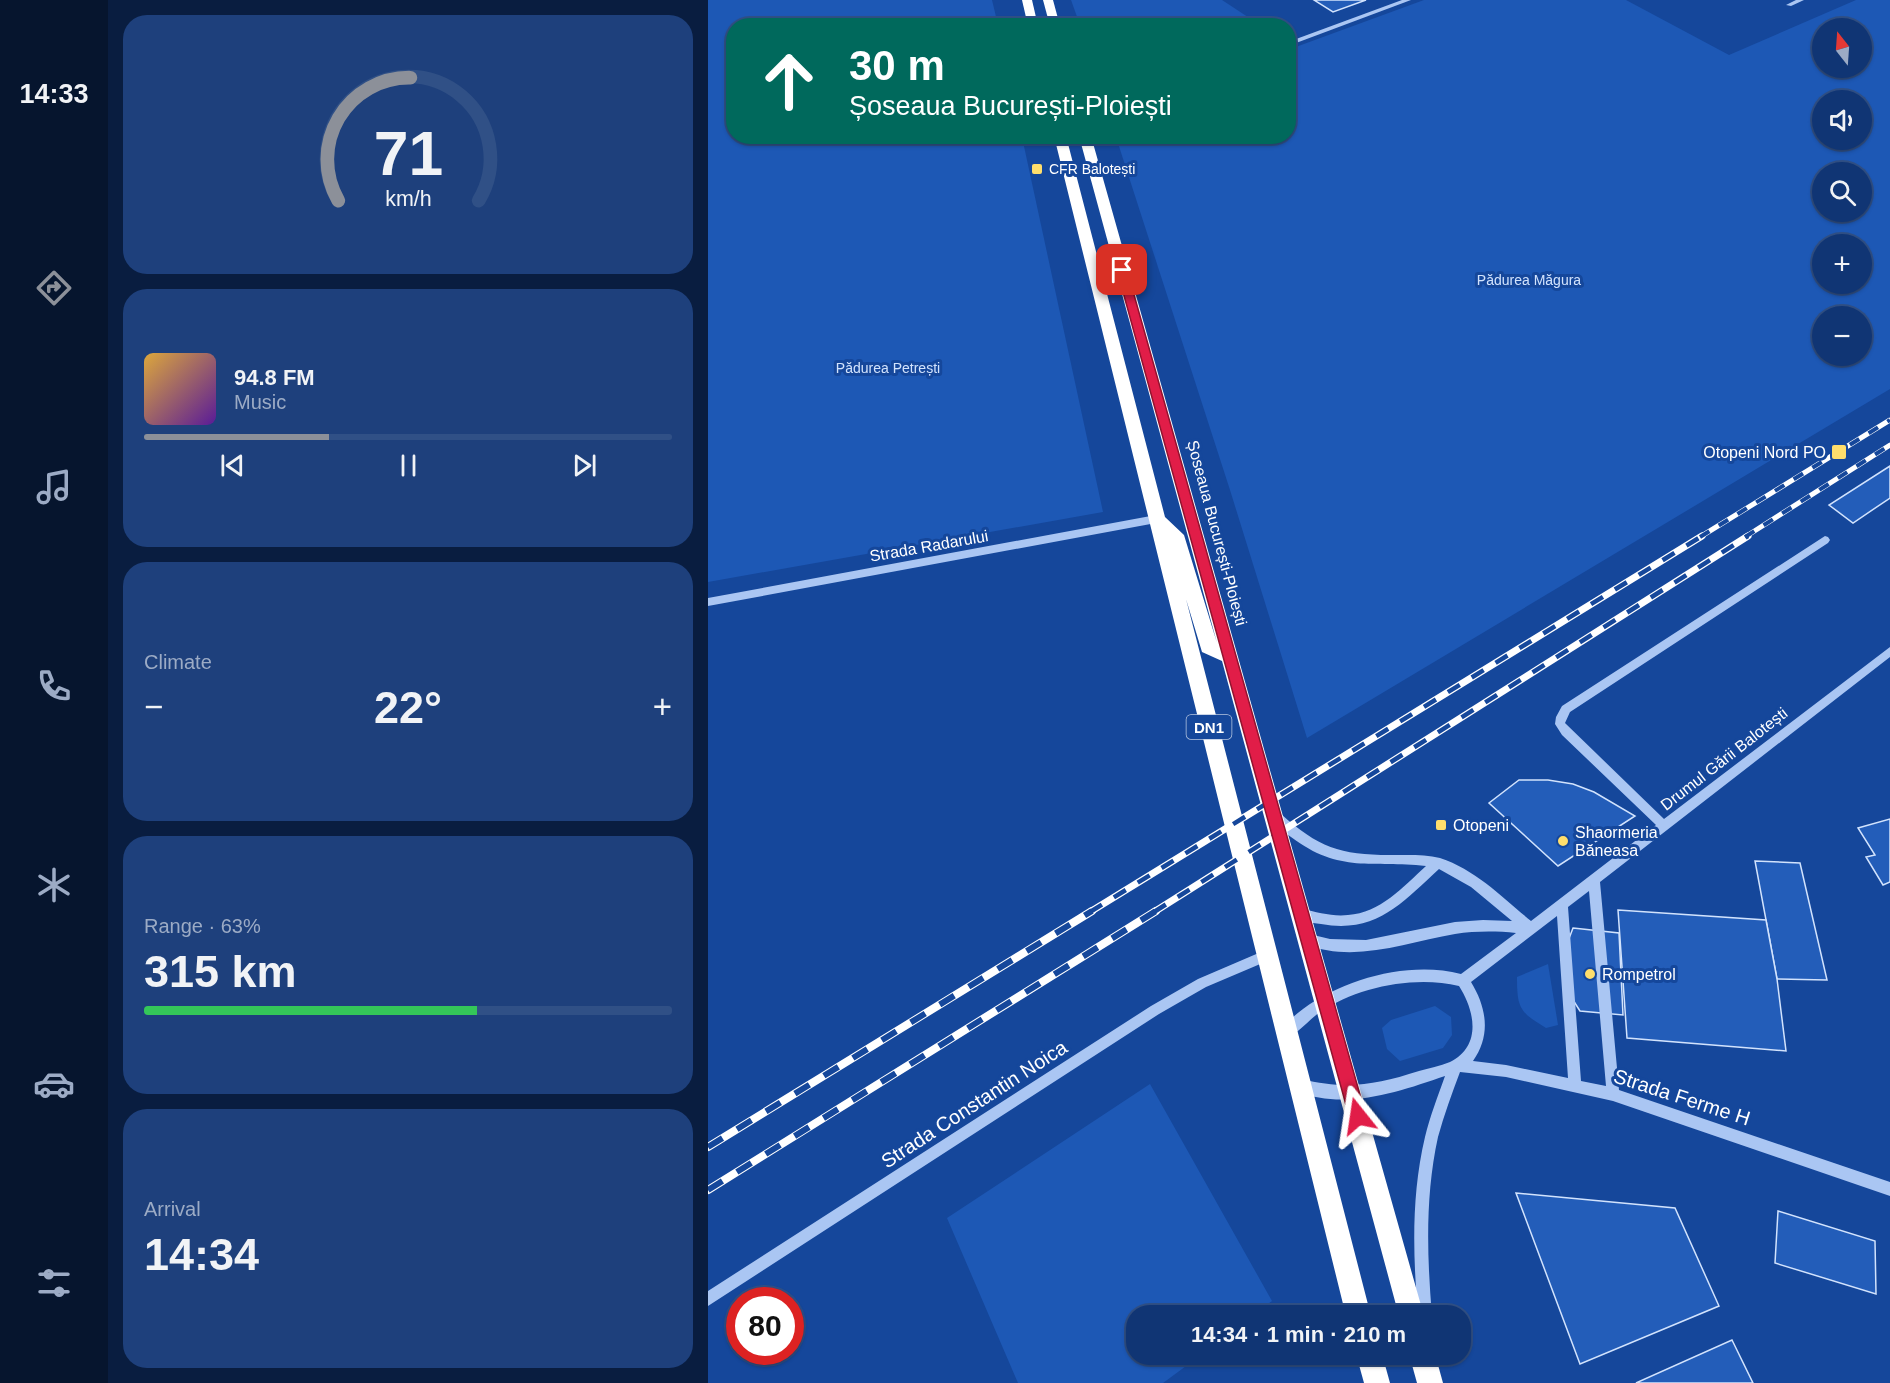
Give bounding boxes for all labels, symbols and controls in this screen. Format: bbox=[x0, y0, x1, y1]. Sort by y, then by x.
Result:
north arrow bbox=[1812, 18, 1872, 78]
map controls bbox=[1812, 18, 1872, 366]
icon: ahead bbox=[750, 42, 828, 120]
text: 30 m bbox=[849, 42, 945, 89]
text: 14:33 bbox=[19, 79, 89, 109]
button: sound bbox=[1812, 90, 1872, 150]
text: Șoseaua București-Ploiești bbox=[849, 91, 1172, 121]
text: 71 bbox=[373, 119, 443, 188]
place label: CFR Balotești bbox=[1049, 161, 1135, 177]
marker: CFR Balotești bbox=[1030, 162, 1044, 176]
button: search bbox=[1812, 162, 1872, 222]
text: km/h bbox=[385, 188, 431, 212]
button: + bbox=[1812, 234, 1872, 294]
pin bbox=[1096, 244, 1147, 295]
icon: arrive bbox=[1105, 253, 1138, 286]
icon: directions bbox=[33, 267, 75, 309]
park label: Pădurea Măgura bbox=[1477, 272, 1581, 288]
button: − bbox=[1812, 306, 1872, 366]
park label: Pădurea Petrești bbox=[836, 360, 940, 376]
text: 94.8 FM bbox=[234, 365, 315, 390]
text: Music bbox=[234, 391, 286, 413]
street label: Șoseaua București-Ploiești bbox=[1184, 438, 1250, 628]
marker: Otopeni Nord PO bbox=[1830, 443, 1848, 461]
place label: Otopeni Nord PO bbox=[1703, 444, 1826, 461]
icon: previous bbox=[216, 449, 249, 482]
icon: pause bbox=[392, 449, 425, 482]
icon: next bbox=[568, 449, 601, 482]
icon: music bbox=[33, 466, 75, 508]
street label: Strada Radarului bbox=[868, 527, 990, 565]
text: Climate bbox=[144, 651, 212, 673]
icon: phone bbox=[33, 665, 75, 707]
text: 22° bbox=[374, 682, 442, 733]
text: − bbox=[144, 688, 163, 725]
text: + bbox=[653, 688, 672, 725]
street label: Drumul Gării Balotești bbox=[1657, 704, 1791, 814]
road number: DN1 bbox=[1186, 715, 1232, 739]
place label: Otopeni bbox=[1453, 817, 1509, 834]
marker: Otopeni bbox=[1434, 818, 1448, 832]
place label: Shaormeria Băneasa bbox=[1575, 824, 1658, 859]
marker: Shaormeria Băneasa bbox=[1556, 834, 1570, 848]
icon: climate bbox=[33, 864, 75, 906]
text: Range · 63% bbox=[144, 915, 261, 937]
text: 315 km bbox=[144, 946, 297, 997]
place label: Rompetrol bbox=[1602, 966, 1676, 983]
marker: Rompetrol bbox=[1583, 967, 1597, 981]
street label: Strada Constantin Noica bbox=[877, 1035, 1072, 1172]
icon: car bbox=[33, 1063, 75, 1105]
street label: Strada Ferme H bbox=[1611, 1065, 1753, 1129]
position arrow bbox=[1326, 1084, 1390, 1148]
text: Arrival bbox=[144, 1198, 201, 1220]
text: 14:34 bbox=[144, 1229, 259, 1280]
icon: filters bbox=[33, 1262, 75, 1304]
speed limit sign: 80 bbox=[726, 1287, 804, 1365]
text: 14:34 · 1 min · 210 m bbox=[1191, 1322, 1406, 1347]

